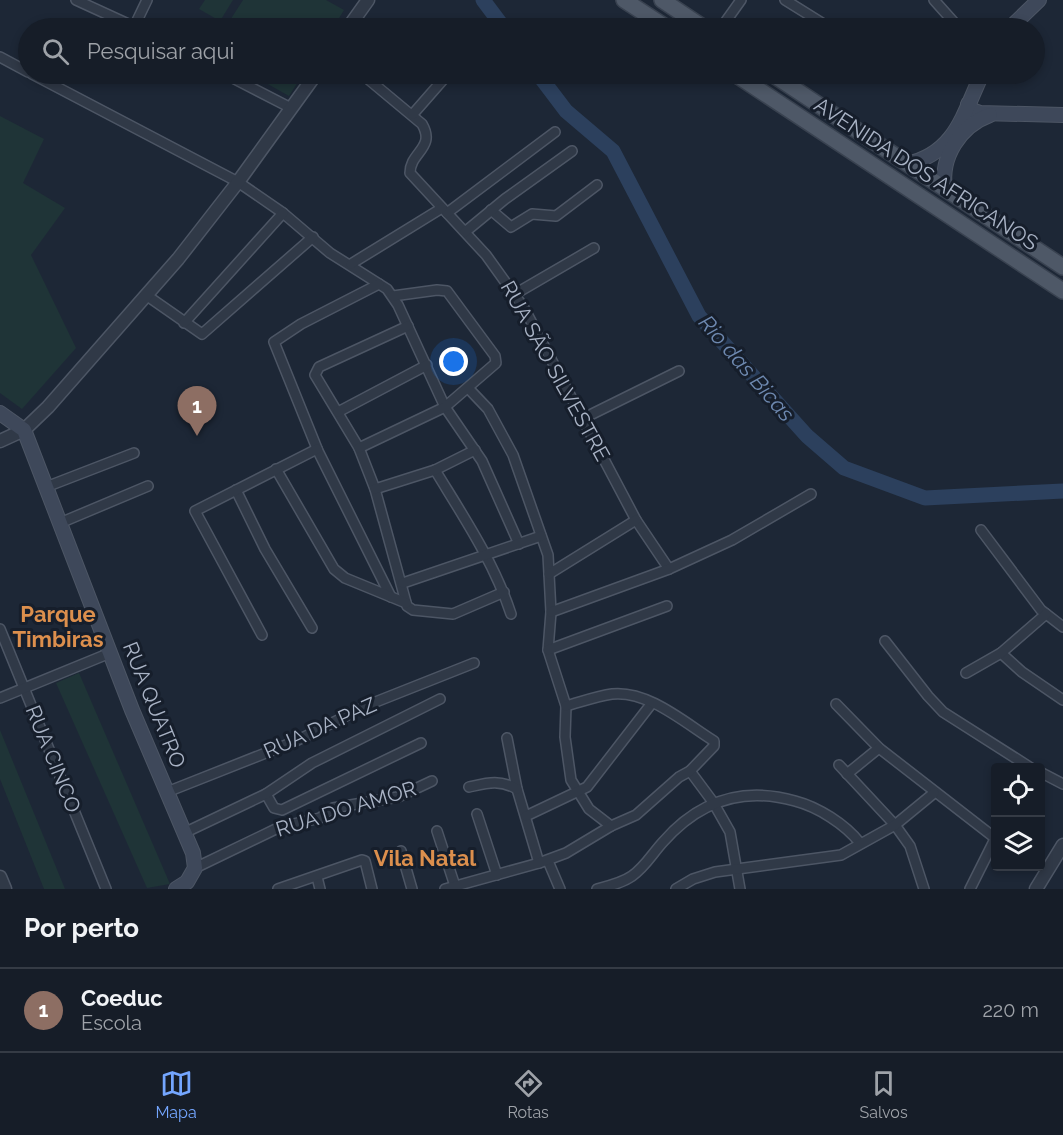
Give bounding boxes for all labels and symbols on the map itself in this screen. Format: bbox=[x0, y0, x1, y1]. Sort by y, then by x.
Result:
street label: AVENIDA DOS AFRICANOS bbox=[810, 92, 1043, 255]
street label: RUA SÃO SILVESTRE bbox=[496, 276, 615, 465]
water label: Rio das Bicas bbox=[694, 310, 800, 426]
your location bbox=[439, 347, 468, 376]
pin: 1 bbox=[178, 386, 216, 436]
district label: Parque Timbiras bbox=[12, 601, 104, 652]
street label: RUA QUATRO bbox=[118, 638, 191, 772]
street label: RUA DA PAZ bbox=[260, 692, 380, 764]
street label: RUA CINCO bbox=[21, 701, 86, 816]
street label: RUA DO AMOR bbox=[273, 775, 419, 842]
district label: Vila Natal bbox=[374, 845, 477, 871]

